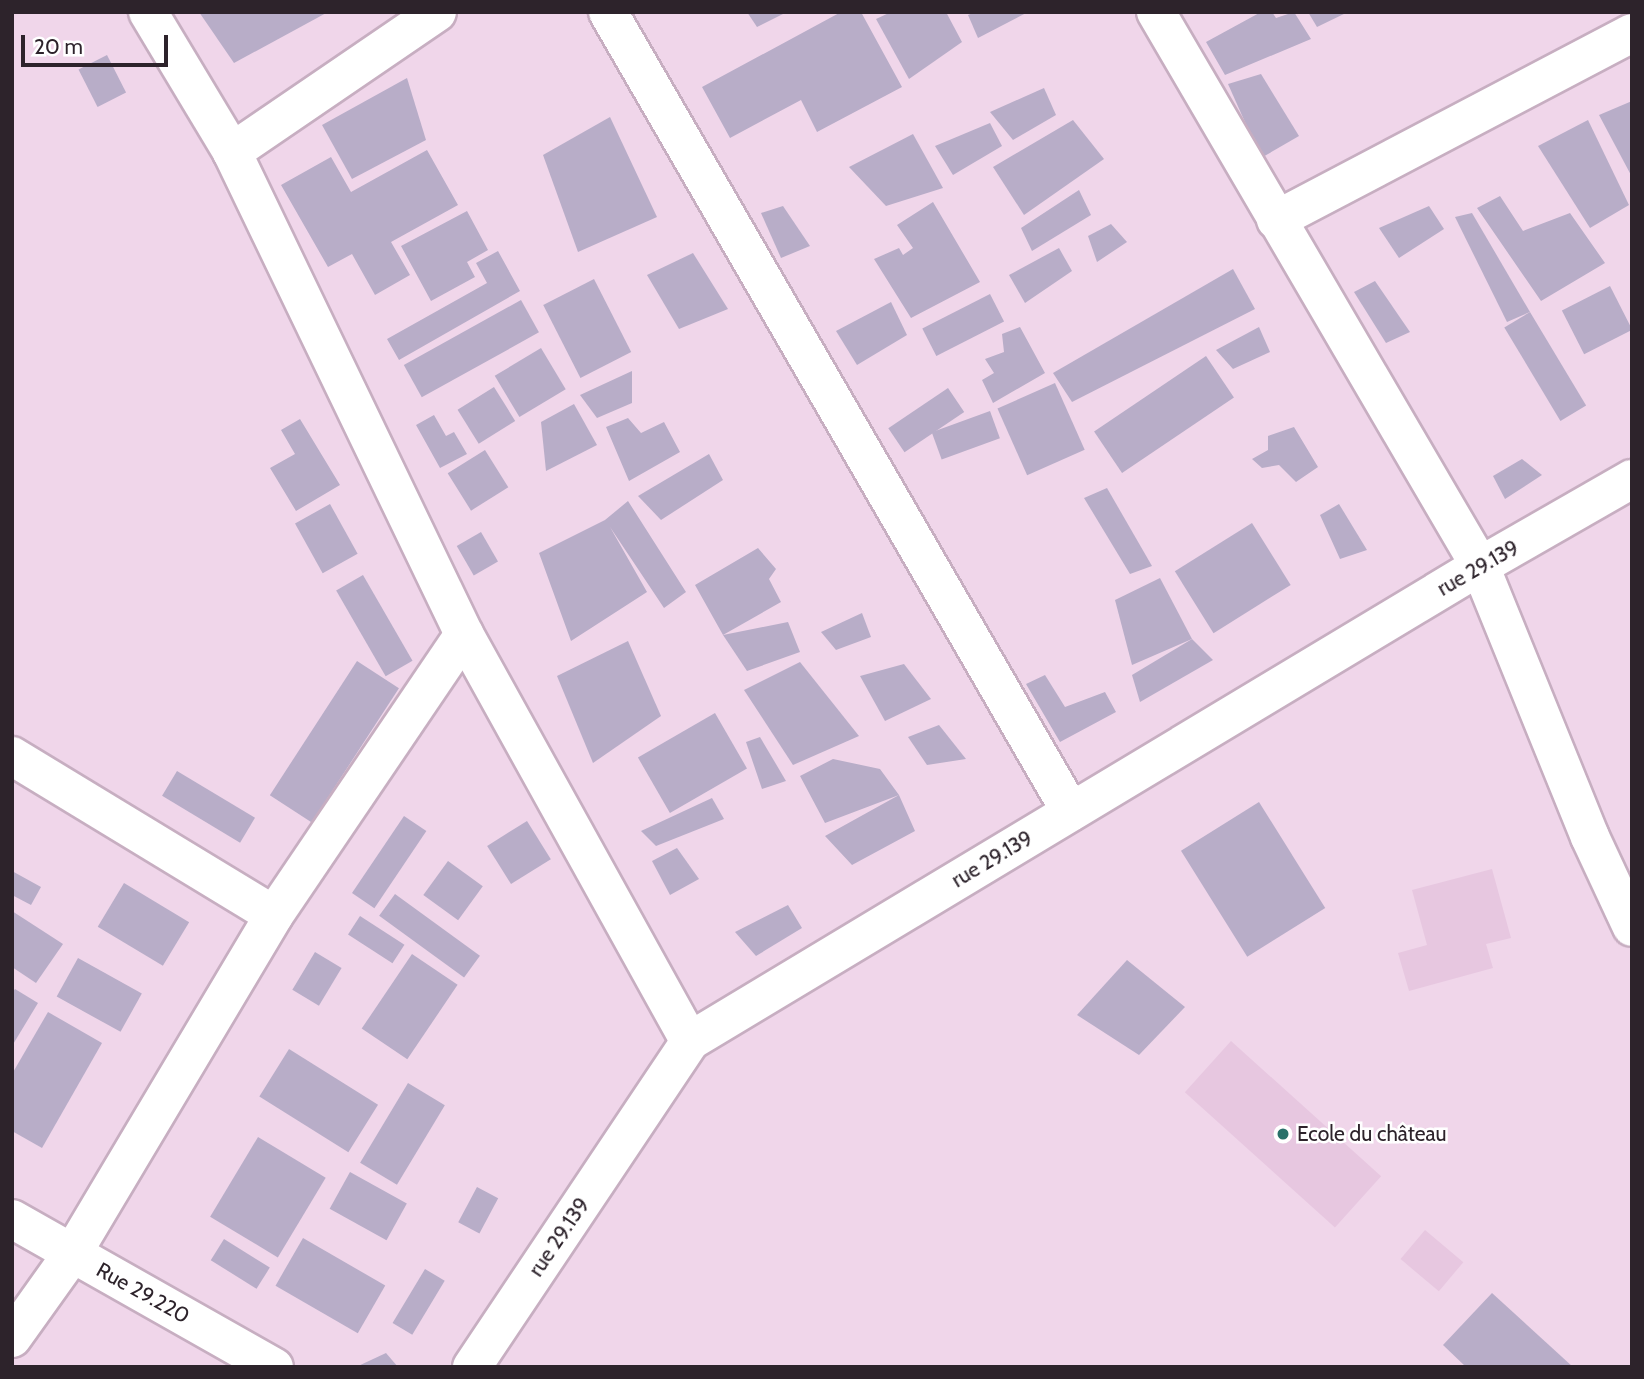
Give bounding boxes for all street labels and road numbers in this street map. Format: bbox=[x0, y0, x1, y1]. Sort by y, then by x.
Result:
street label: rue 29.139 bbox=[1433, 535, 1523, 601]
street label: rue 29.139 bbox=[947, 825, 1037, 893]
street label: rue 29.139 bbox=[523, 1193, 595, 1281]
street label: Rue 29.220 bbox=[92, 1257, 194, 1329]

